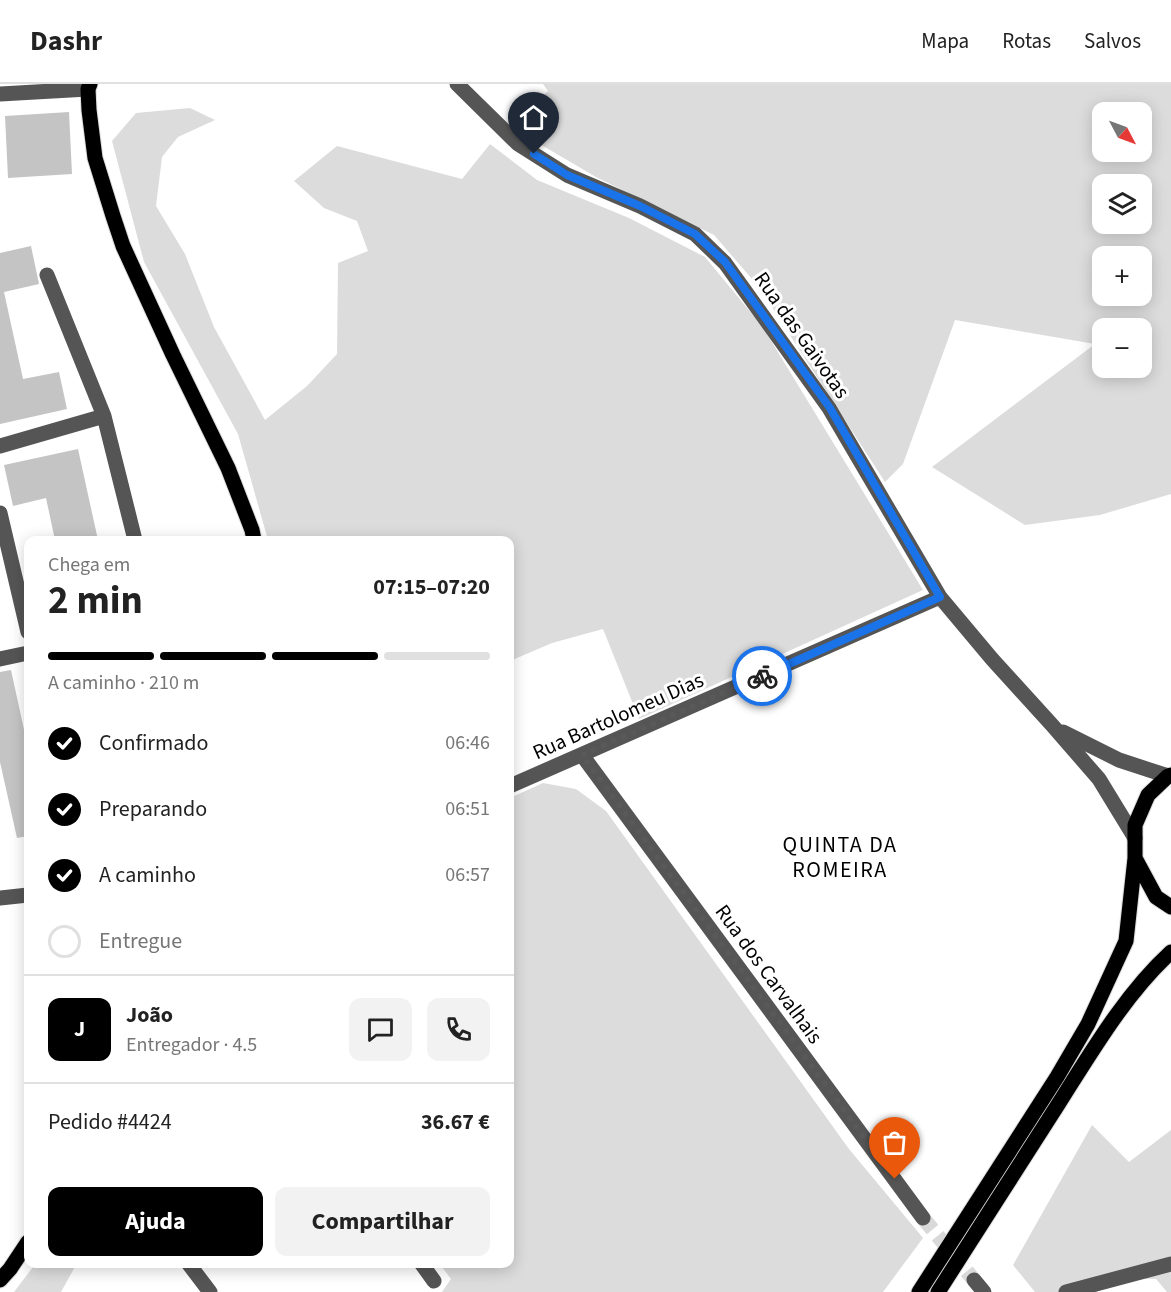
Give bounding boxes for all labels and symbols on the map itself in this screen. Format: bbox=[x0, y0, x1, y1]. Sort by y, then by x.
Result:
pin bbox=[508, 92, 559, 154]
north arrow bbox=[1092, 102, 1152, 162]
street label: Rua das Gaivotas bbox=[747, 265, 857, 405]
courier bbox=[732, 646, 792, 706]
street label: Rua Bartolomeu Dias bbox=[528, 665, 708, 767]
district label: QUINTA DA ROMEIRA bbox=[783, 829, 897, 886]
street label: Rua dos Carvalhais bbox=[708, 898, 830, 1050]
pin bbox=[869, 1117, 920, 1179]

